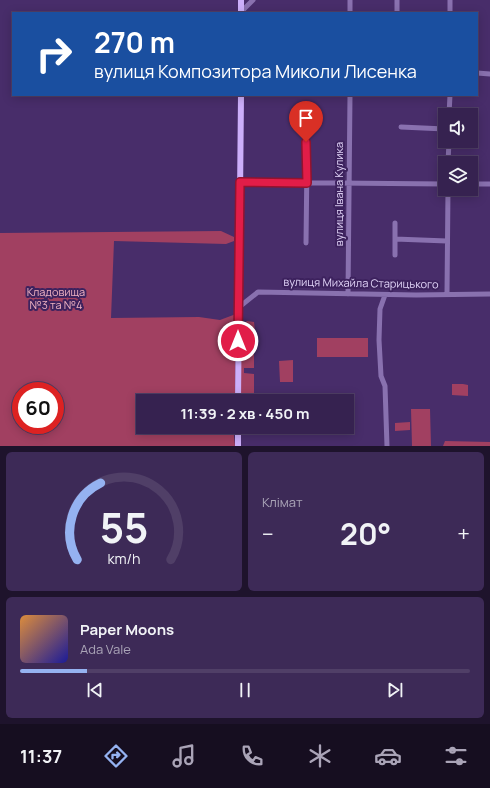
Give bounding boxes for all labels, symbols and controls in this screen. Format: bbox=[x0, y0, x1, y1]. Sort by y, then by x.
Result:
text: 270 m bbox=[94, 23, 175, 61]
icon: right bbox=[28, 28, 80, 80]
text: вулиця Композитора Миколи Лисенка bbox=[94, 59, 417, 83]
pin bbox=[289, 101, 323, 142]
icon: arrive bbox=[295, 107, 317, 129]
map controls bbox=[438, 108, 478, 196]
button: sound bbox=[438, 108, 478, 148]
street label: вулиця Івана Кулика bbox=[331, 142, 346, 246]
button: layers bbox=[438, 156, 478, 196]
street label: вулиця Михайла Старицького bbox=[283, 274, 439, 291]
park label: Кладовища №3 та №4 bbox=[27, 284, 85, 312]
position arrow bbox=[217, 320, 259, 362]
speed limit sign: 60 bbox=[12, 382, 64, 434]
text: 11:39 · 2 хв · 450 m bbox=[180, 403, 310, 424]
text: Клімат bbox=[262, 493, 303, 511]
text: 55 bbox=[100, 498, 148, 554]
text: 20° bbox=[340, 513, 391, 554]
text: − bbox=[262, 519, 274, 549]
text: + bbox=[457, 519, 470, 549]
text: km/h bbox=[107, 548, 141, 567]
text: Paper Moons bbox=[80, 619, 174, 640]
text: Ada Vale bbox=[80, 640, 131, 658]
icon: previous bbox=[84, 679, 106, 701]
icon: pause bbox=[234, 679, 256, 701]
icon: next bbox=[384, 679, 406, 701]
icon: directions bbox=[102, 742, 130, 770]
icon: music bbox=[170, 742, 198, 770]
icon: phone bbox=[238, 742, 266, 770]
icon: climate bbox=[306, 742, 334, 770]
icon: car bbox=[374, 742, 402, 770]
icon: filters bbox=[442, 742, 470, 770]
text: 11:37 bbox=[20, 744, 62, 768]

